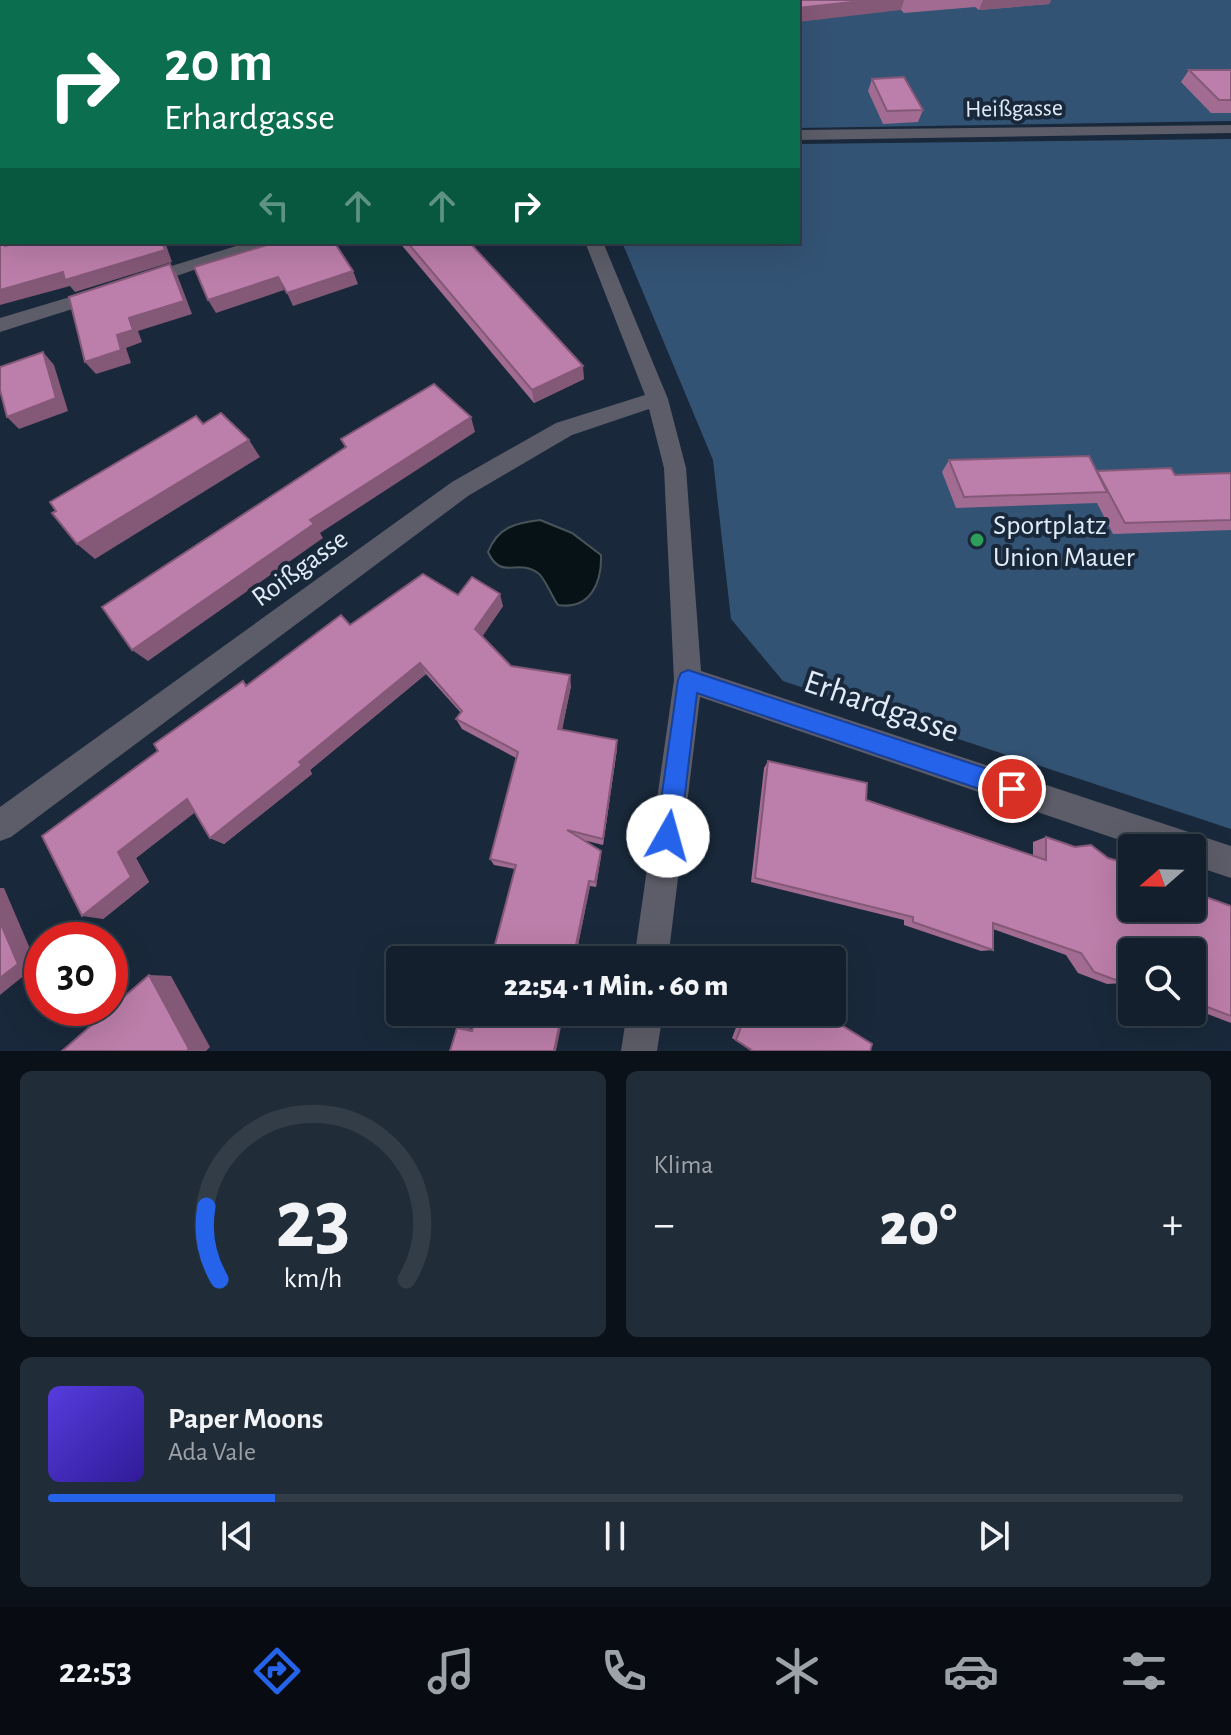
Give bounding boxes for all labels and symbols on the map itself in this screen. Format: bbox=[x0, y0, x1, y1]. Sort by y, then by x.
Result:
street label: Heißgasse bbox=[965, 96, 1063, 122]
place label: Sportplatz Union Mauer bbox=[993, 512, 1135, 572]
street label: Roißgasse bbox=[247, 525, 353, 612]
marker: Sportplatz Union Mauer bbox=[968, 531, 986, 549]
street label: Erhardgasse bbox=[800, 665, 963, 749]
pin bbox=[978, 755, 1046, 823]
position arrow bbox=[626, 794, 710, 878]
north arrow bbox=[1118, 834, 1206, 922]
speed limit sign: 30 bbox=[24, 922, 128, 1026]

